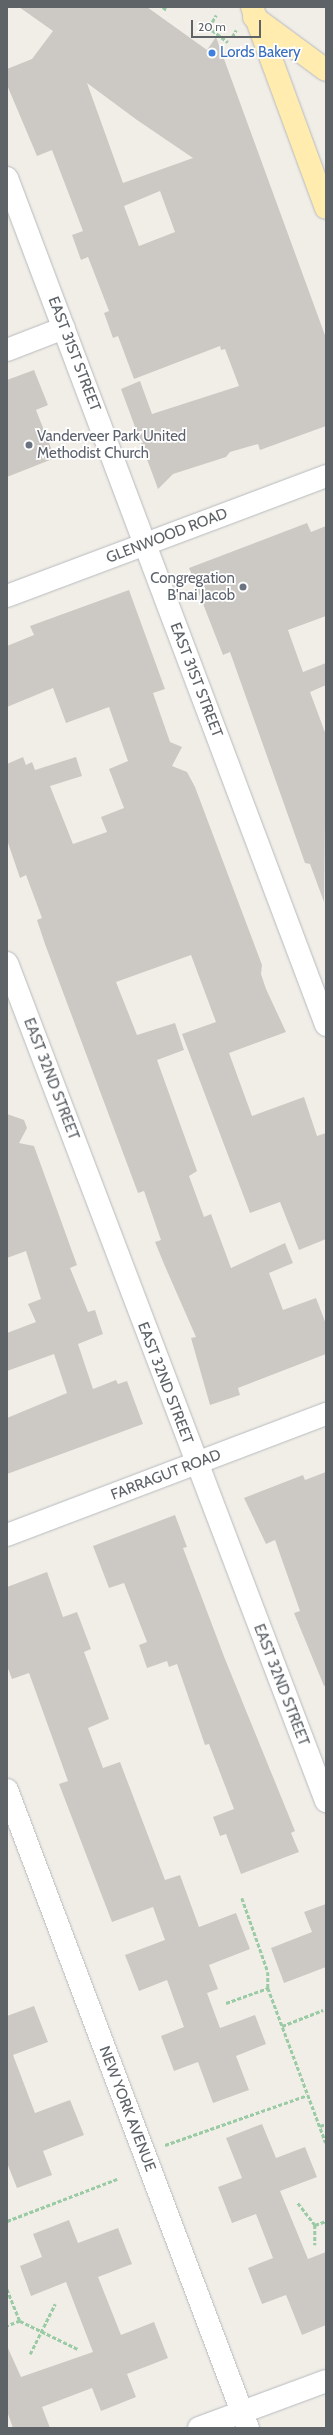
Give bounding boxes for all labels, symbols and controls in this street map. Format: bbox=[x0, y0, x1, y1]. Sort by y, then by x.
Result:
scale bar bbox=[193, 12, 263, 38]
text: 20 m bbox=[198, 19, 226, 34]
place label: Lords Bakery bbox=[220, 44, 301, 62]
marker: Lords Bakery bbox=[207, 48, 217, 58]
street label: EAST 31ST STREET bbox=[44, 294, 104, 414]
place label: Vanderveer Park United Methodist Church bbox=[37, 427, 186, 462]
marker: Vanderveer Park United Methodist Church bbox=[24, 440, 34, 450]
street label: GLENWOOD ROAD bbox=[104, 505, 230, 567]
place label: Congregation B'nai Jacob bbox=[150, 569, 235, 604]
marker: Congregation B'nai Jacob bbox=[238, 582, 248, 592]
street label: EAST 31ST STREET bbox=[166, 620, 226, 740]
street label: EAST 32ND STREET bbox=[19, 1016, 83, 1142]
street label: EAST 32ND STREET bbox=[133, 1320, 197, 1446]
street label: FARRAGUT ROAD bbox=[108, 1446, 224, 1504]
street label: EAST 32ND STREET bbox=[249, 1622, 313, 1748]
street label: NEW YORK AVENUE bbox=[95, 2044, 159, 2174]

